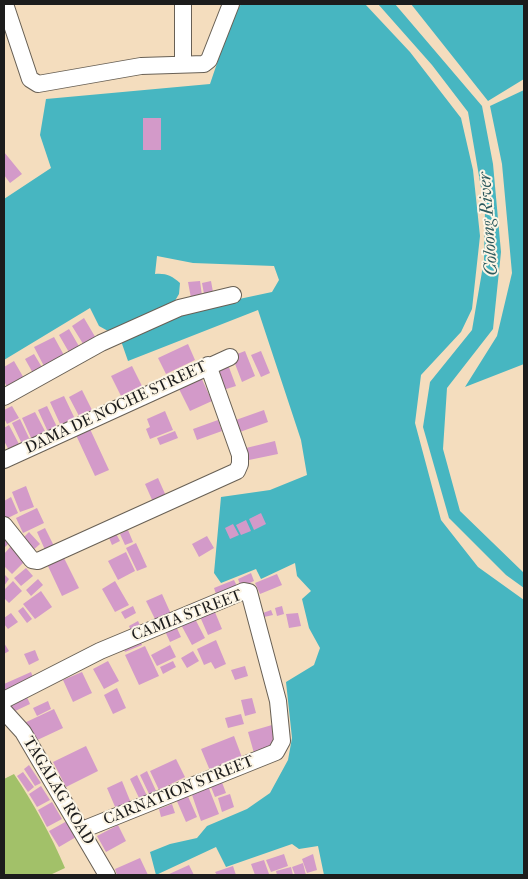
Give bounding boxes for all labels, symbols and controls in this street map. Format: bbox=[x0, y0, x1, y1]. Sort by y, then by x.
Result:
water label: Coloong River bbox=[475, 172, 503, 276]
street label: DAMA DE NOCHE STREET bbox=[22, 357, 210, 459]
street label: CAMIA STREET bbox=[129, 586, 245, 646]
street label: TAGALAG ROAD bbox=[18, 733, 98, 849]
street label: CARNATION STREET bbox=[101, 752, 257, 830]

